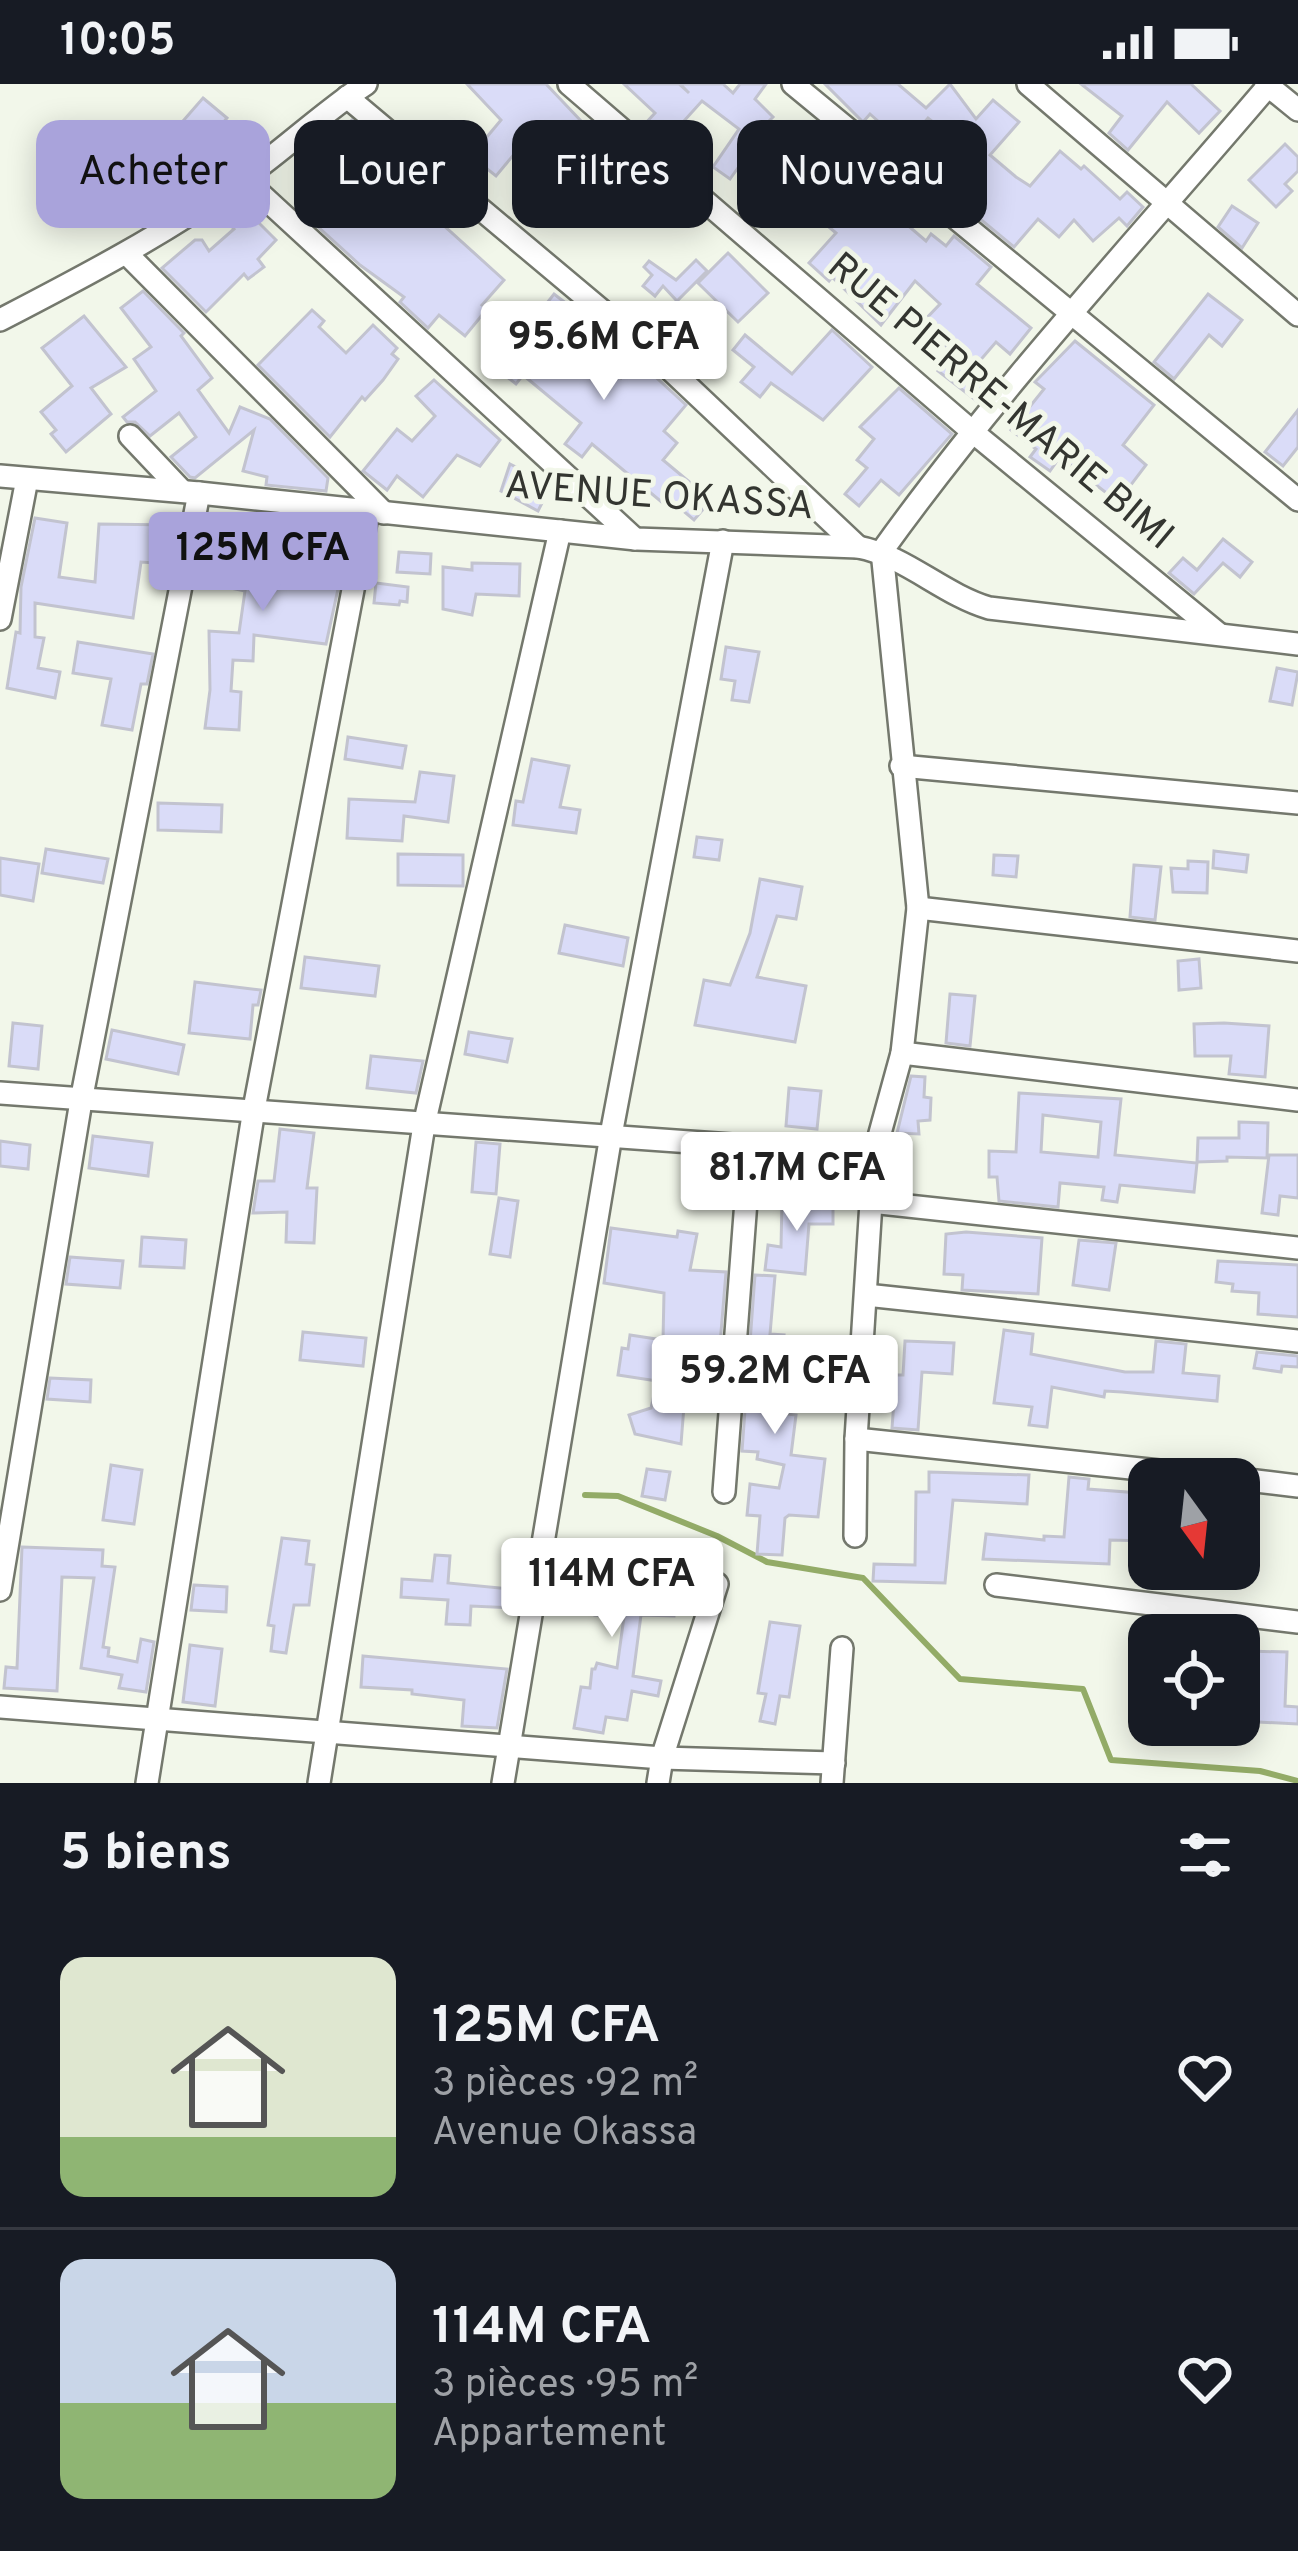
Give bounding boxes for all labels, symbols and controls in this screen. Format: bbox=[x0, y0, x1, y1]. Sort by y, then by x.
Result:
text: 10:05 bbox=[60, 14, 176, 71]
chip: Acheter bbox=[36, 120, 270, 228]
chip: Louer bbox=[294, 120, 488, 228]
chip: Filtres bbox=[512, 120, 713, 228]
chip: Nouveau bbox=[737, 120, 987, 228]
street label: RUE PIERRE-MARIE BIMI bbox=[816, 244, 1182, 562]
pin: 95.6M CFA bbox=[467, 301, 741, 403]
text: 95.6M CFA bbox=[508, 315, 700, 364]
street label: AVENUE OKASSA bbox=[503, 463, 815, 533]
pin: 125M CFA bbox=[139, 512, 387, 614]
text: 125M CFA bbox=[176, 526, 350, 575]
pin: 81.7M CFA bbox=[660, 1132, 934, 1234]
text: 81.7M CFA bbox=[708, 1146, 886, 1195]
pin: 59.2M CFA bbox=[638, 1335, 912, 1437]
text: 59.2M CFA bbox=[679, 1349, 871, 1398]
north arrow bbox=[1128, 1458, 1260, 1590]
map controls bbox=[1128, 1458, 1260, 1746]
pin: 114M CFA bbox=[488, 1538, 736, 1640]
text: 114M CFA bbox=[528, 1552, 696, 1601]
button: locate bbox=[1128, 1614, 1260, 1746]
icon: filters bbox=[1172, 1822, 1238, 1888]
text: 5 biens bbox=[60, 1823, 232, 1888]
text: 125M CFA bbox=[432, 1996, 660, 2061]
icon: home bbox=[156, 2005, 300, 2149]
icon: heart bbox=[1172, 2044, 1238, 2110]
text: 3 pièces · 92 m² bbox=[432, 2061, 698, 2110]
text: Avenue Okassa bbox=[432, 2110, 697, 2159]
text: 114M CFA bbox=[432, 2297, 651, 2362]
icon: home bbox=[156, 2307, 300, 2451]
icon: heart bbox=[1172, 2346, 1238, 2412]
text: 3 pièces · 95 m² bbox=[432, 2362, 698, 2411]
text: Appartement bbox=[432, 2411, 667, 2460]

